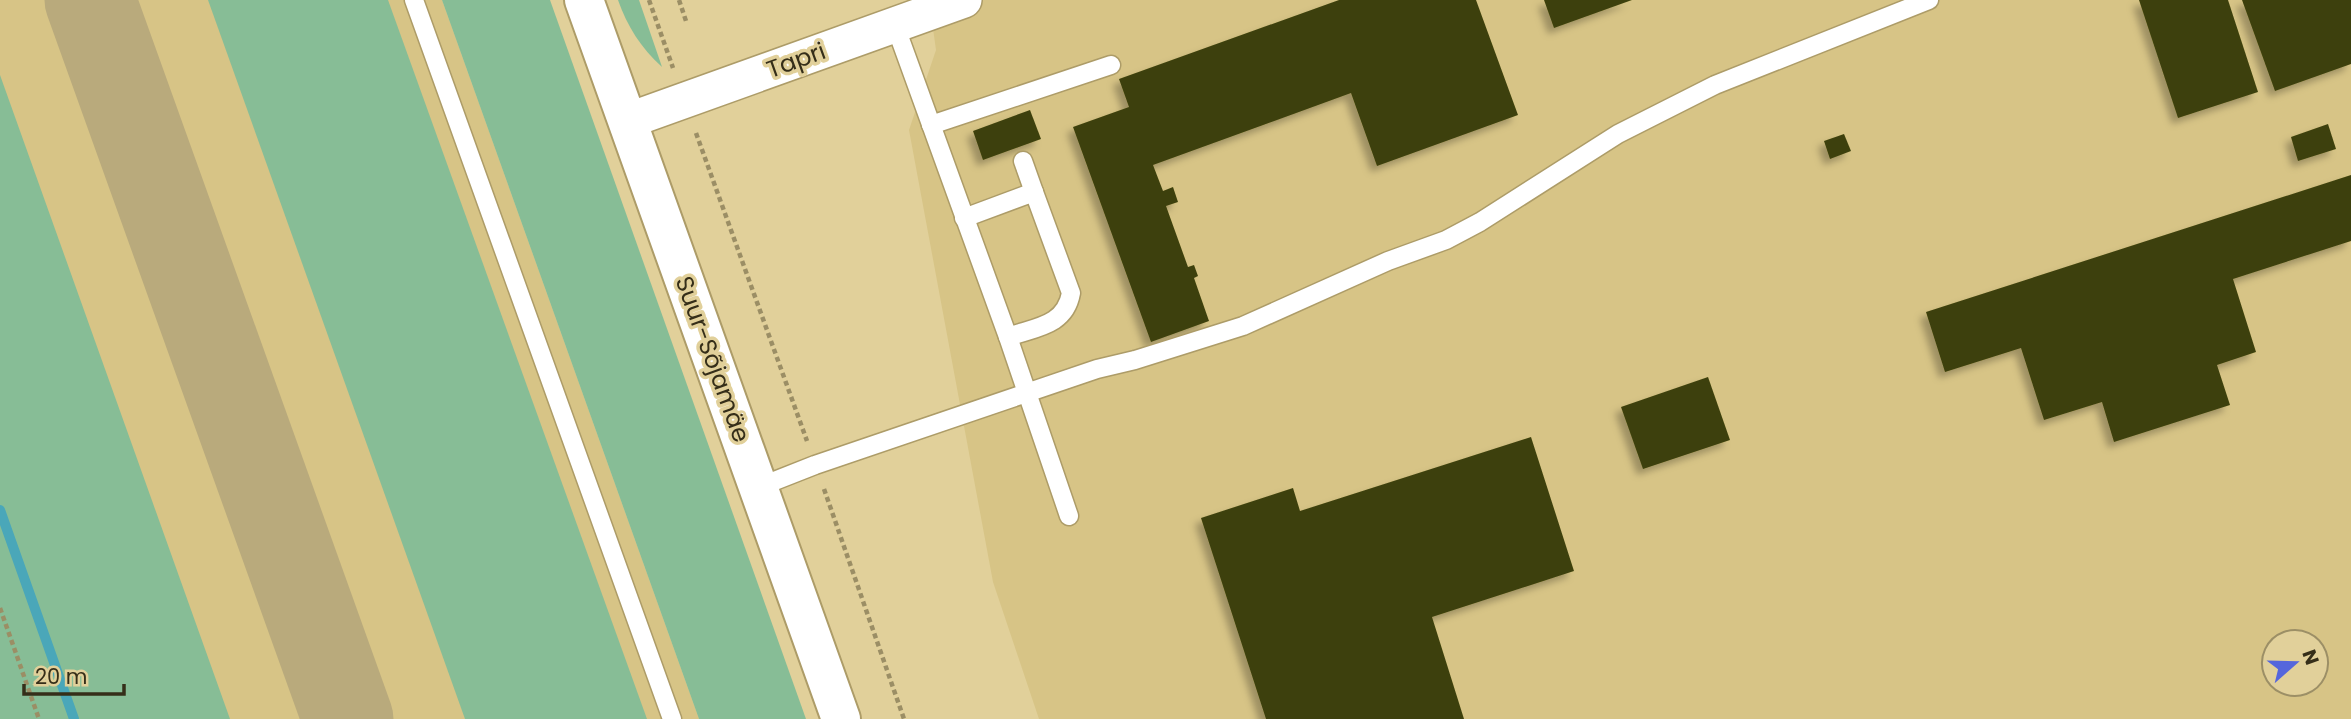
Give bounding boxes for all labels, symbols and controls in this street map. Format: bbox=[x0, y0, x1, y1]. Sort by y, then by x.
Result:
street label: Tapri bbox=[762, 34, 830, 86]
street label: Suur-Sõjamäe bbox=[668, 271, 758, 447]
north arrow bbox=[2260, 628, 2330, 698]
text: N bbox=[2295, 646, 2326, 669]
scale bar bbox=[24, 652, 124, 696]
text: 20 m bbox=[35, 662, 88, 691]

